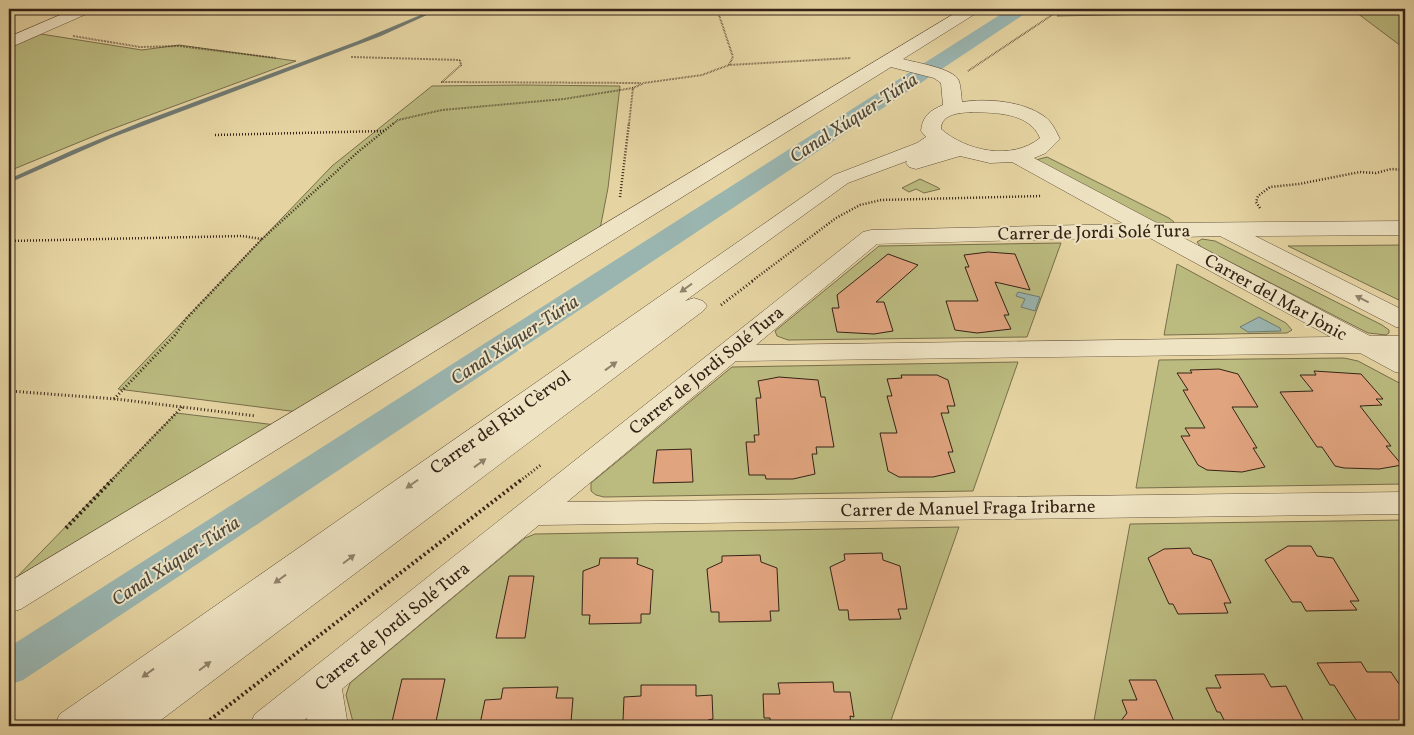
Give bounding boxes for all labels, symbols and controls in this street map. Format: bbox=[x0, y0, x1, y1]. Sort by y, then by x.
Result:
water label: Canal Xúquer-Túria bbox=[785, 67, 923, 170]
street label: Carrer de Jordi Solé Tura bbox=[998, 219, 1191, 248]
street label: Carrer del Mar Jònic bbox=[1199, 249, 1351, 348]
one-way arrow bbox=[679, 283, 693, 293]
water label: Canal Xúquer-Túria bbox=[446, 289, 584, 392]
one-way arrow bbox=[1354, 295, 1369, 303]
street label: Carrer de Jordi Solé Tura bbox=[624, 301, 790, 441]
one-way arrow bbox=[604, 361, 617, 372]
street label: Carrer del Riu Cèrvol bbox=[425, 365, 576, 481]
one-way arrow bbox=[473, 457, 486, 468]
one-way arrow bbox=[405, 479, 419, 489]
street label: Carrer de Manuel Fraga Iribarne bbox=[840, 495, 1096, 524]
water label: Canal Xúquer-Túria bbox=[107, 510, 245, 613]
one-way arrow bbox=[342, 554, 356, 564]
street label: Carrer de Jordi Solé Tura bbox=[310, 557, 476, 697]
one-way arrow bbox=[273, 574, 287, 584]
one-way arrow bbox=[198, 661, 212, 671]
one-way arrow bbox=[141, 668, 154, 678]

